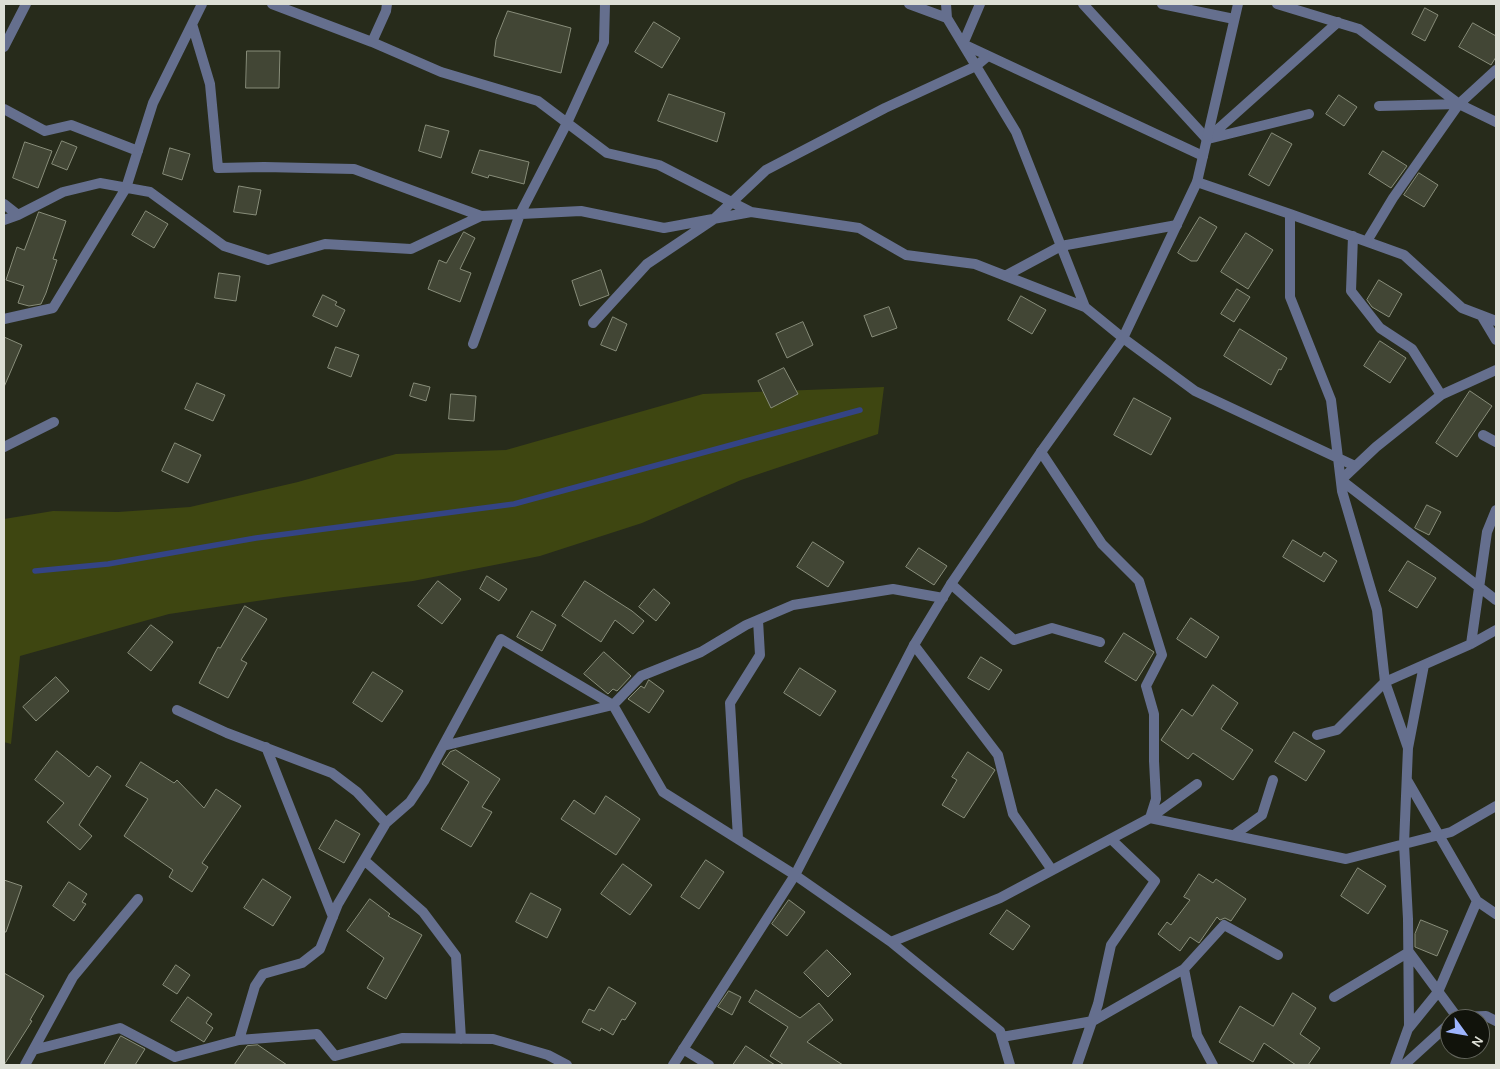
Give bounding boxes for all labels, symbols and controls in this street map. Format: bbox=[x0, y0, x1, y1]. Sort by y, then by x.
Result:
north arrow bbox=[1440, 1009, 1490, 1059]
text: N bbox=[1467, 1033, 1487, 1050]

